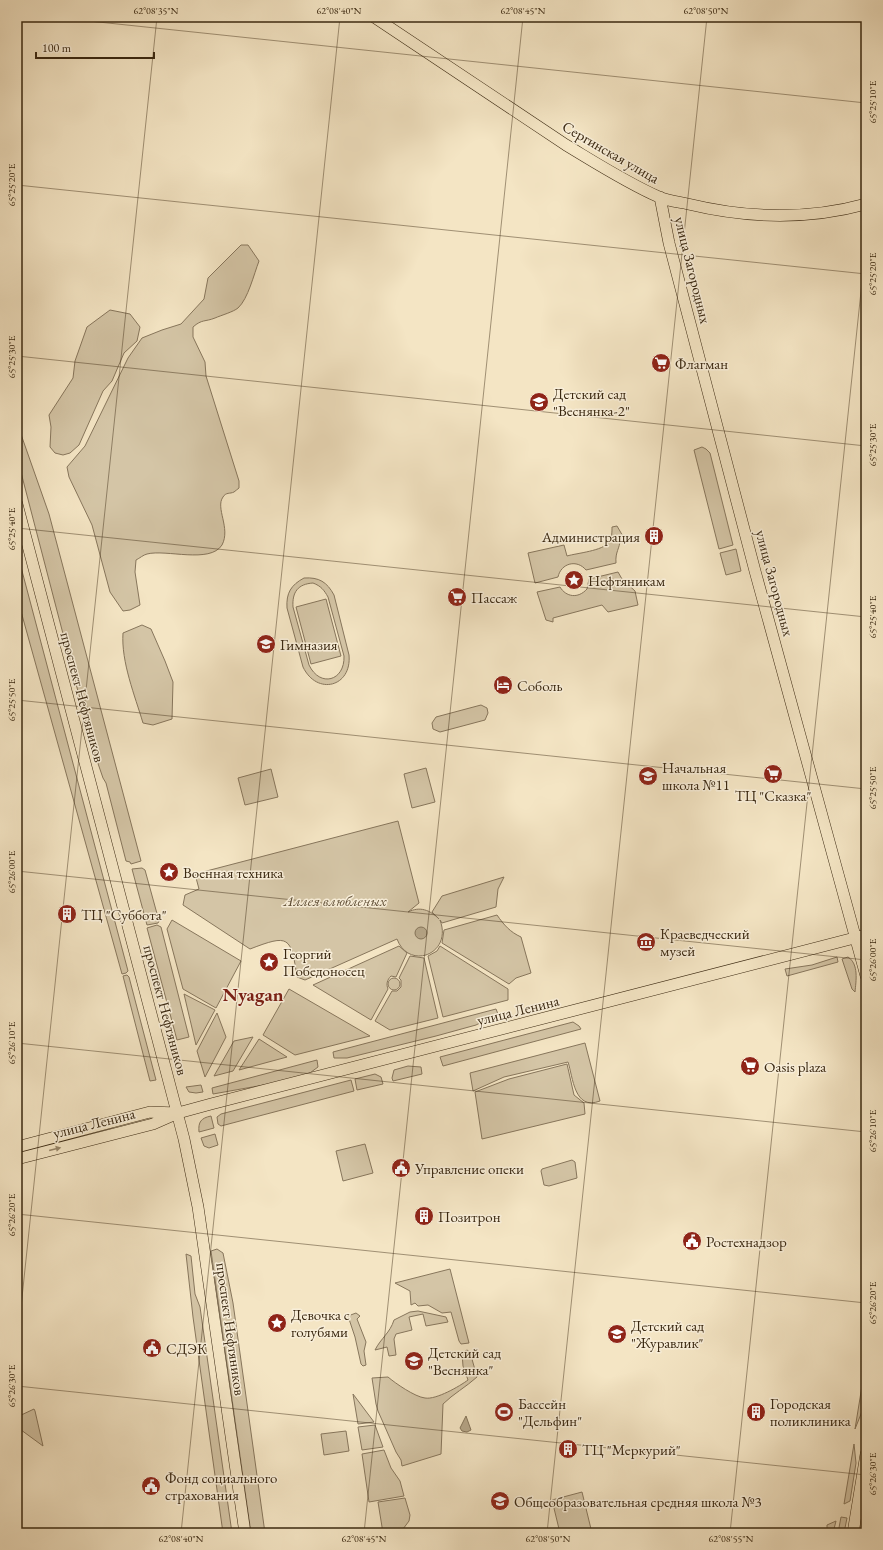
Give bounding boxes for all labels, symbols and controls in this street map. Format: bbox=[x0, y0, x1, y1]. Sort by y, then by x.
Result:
text: 62°08'35"N bbox=[134, 4, 179, 17]
text: 62°08'40"N bbox=[317, 4, 362, 17]
text: 62°08'45"N bbox=[501, 4, 546, 17]
text: 62°08'50"N bbox=[684, 4, 729, 17]
scale bar bbox=[36, 34, 154, 60]
text: 100 m bbox=[42, 40, 72, 56]
text: 65°25'10"E bbox=[866, 80, 879, 123]
street label: Сергинская улица bbox=[559, 117, 663, 187]
text: 65°25'20"E bbox=[5, 163, 18, 206]
street label: улица Загородных bbox=[671, 215, 716, 326]
text: 65°25'20"E bbox=[866, 252, 879, 295]
text: 65°25'30"E bbox=[5, 335, 18, 378]
supermarket icon: Флагман bbox=[650, 352, 672, 374]
place label: Флагман bbox=[675, 354, 728, 373]
place label: Детский сад "Веснянка-2" bbox=[553, 384, 630, 420]
school or university icon: Детский сад "Веснянка-2" bbox=[528, 391, 550, 413]
text: 65°25'30"E bbox=[866, 423, 879, 466]
text: 65°25'40"E bbox=[5, 507, 18, 550]
building icon: Администрация bbox=[643, 525, 665, 547]
place label: Администрация bbox=[541, 527, 640, 546]
street label: улица Загородных bbox=[752, 528, 798, 639]
place icon: Нефтяникам bbox=[563, 569, 585, 591]
place label: Нефтяникам bbox=[588, 571, 666, 590]
supermarket icon: Пассаж bbox=[446, 586, 468, 608]
place label: Пассаж bbox=[471, 588, 518, 607]
text: 65°25'40"E bbox=[866, 595, 879, 638]
street label: проспект Нефтяников bbox=[57, 630, 109, 764]
school or university icon: Гимназия bbox=[255, 633, 277, 655]
place label: Гимназия bbox=[280, 635, 338, 654]
hotel icon: Соболь bbox=[492, 674, 514, 696]
place label: Соболь bbox=[517, 676, 563, 695]
text: 65°25'50"E bbox=[5, 678, 18, 721]
place label: Начальная школа №11 bbox=[662, 758, 730, 794]
supermarket icon: ТЦ "Сказка" bbox=[762, 763, 784, 785]
school or university icon: Начальная школа №11 bbox=[637, 765, 659, 787]
text: 65°25'50"E bbox=[866, 766, 879, 809]
place label: ТЦ "Сказка" bbox=[735, 786, 811, 805]
text: 65°26'00"E bbox=[5, 850, 18, 893]
place icon: Военная техника bbox=[158, 861, 180, 883]
place label: Военная техника bbox=[183, 863, 283, 882]
park label: Аллея влюбленых bbox=[283, 891, 387, 910]
building icon: ТЦ "Суббота" bbox=[56, 903, 78, 925]
place label: ТЦ "Суббота" bbox=[81, 905, 167, 924]
place label: Краеведческий музей bbox=[660, 924, 750, 960]
museum icon: Краеведческий музей bbox=[635, 931, 657, 953]
text: 65°26'00"E bbox=[866, 938, 879, 981]
street label: проспект Нефтяников bbox=[140, 943, 192, 1077]
place label: Георгий Победоносец bbox=[283, 944, 365, 980]
place icon: Георгий Победоносец bbox=[258, 951, 280, 973]
district label: Nyagan bbox=[223, 982, 284, 1007]
street label: улица Ленина bbox=[475, 991, 561, 1029]
text: 65°26'10"E bbox=[5, 1021, 18, 1064]
supermarket icon: Oasis plaza bbox=[739, 1055, 761, 1077]
place label: Oasis plaza bbox=[764, 1057, 826, 1076]
street label: улица Ленина bbox=[51, 1104, 137, 1142]
text: 65°26'10"E bbox=[866, 1109, 879, 1152]
one-way arrow bbox=[49, 1146, 61, 1152]
public building icon: Управление опеки bbox=[390, 1157, 412, 1179]
place label: Управление опеки bbox=[414, 1159, 524, 1178]
text: 65°26'20"E bbox=[5, 1193, 18, 1236]
building icon: Позитрон bbox=[413, 1205, 435, 1227]
place label: Позитрон bbox=[438, 1207, 501, 1226]
public building icon: Ростехнадзор bbox=[681, 1230, 703, 1252]
place label: Ростехнадзор bbox=[706, 1232, 787, 1251]
street label: проспект Нефтяников bbox=[212, 1261, 250, 1397]
text: 65°26'20"E bbox=[866, 1281, 879, 1324]
place label: Девочка с голубями bbox=[291, 1305, 350, 1341]
place icon: Девочка с голубями bbox=[266, 1312, 288, 1334]
place label: Детский сад "Журавлик" bbox=[631, 1316, 704, 1352]
school or university icon: Детский сад "Журавлик" bbox=[606, 1323, 628, 1345]
public building icon: СДЭК bbox=[141, 1337, 163, 1359]
place label: СДЭК bbox=[166, 1339, 207, 1358]
place label: Детский сад "Веснянка" bbox=[428, 1343, 501, 1379]
school or university icon: Детский сад "Веснянка" bbox=[403, 1350, 425, 1372]
text: 65°26'30"E bbox=[5, 1364, 18, 1407]
place label: Бассейн "Дельфин" bbox=[518, 1394, 582, 1430]
place label: Городская поликлиника bbox=[770, 1394, 851, 1430]
sports icon: Бассейн "Дельфин" bbox=[493, 1401, 515, 1423]
building icon: Городская поликлиника bbox=[745, 1401, 767, 1423]
building icon: ТЦ "Меркурий" bbox=[557, 1438, 579, 1460]
place label: ТЦ "Меркурий" bbox=[582, 1440, 681, 1459]
text: 65°26'30"E bbox=[866, 1452, 879, 1495]
place label: Фонд социального страхования bbox=[165, 1468, 277, 1504]
public building icon: Фонд социального страхования bbox=[140, 1475, 162, 1497]
school or university icon: Общеобразовательная средняя школа №3 bbox=[489, 1490, 511, 1512]
place label: Общеобразовательная средняя школа №3 bbox=[514, 1492, 762, 1511]
text: 62°08'40"N bbox=[159, 1532, 204, 1545]
text: 62°08'45"N bbox=[342, 1532, 387, 1545]
text: 62°08'50"N bbox=[526, 1532, 571, 1545]
text: 62°08'55"N bbox=[709, 1532, 754, 1545]

